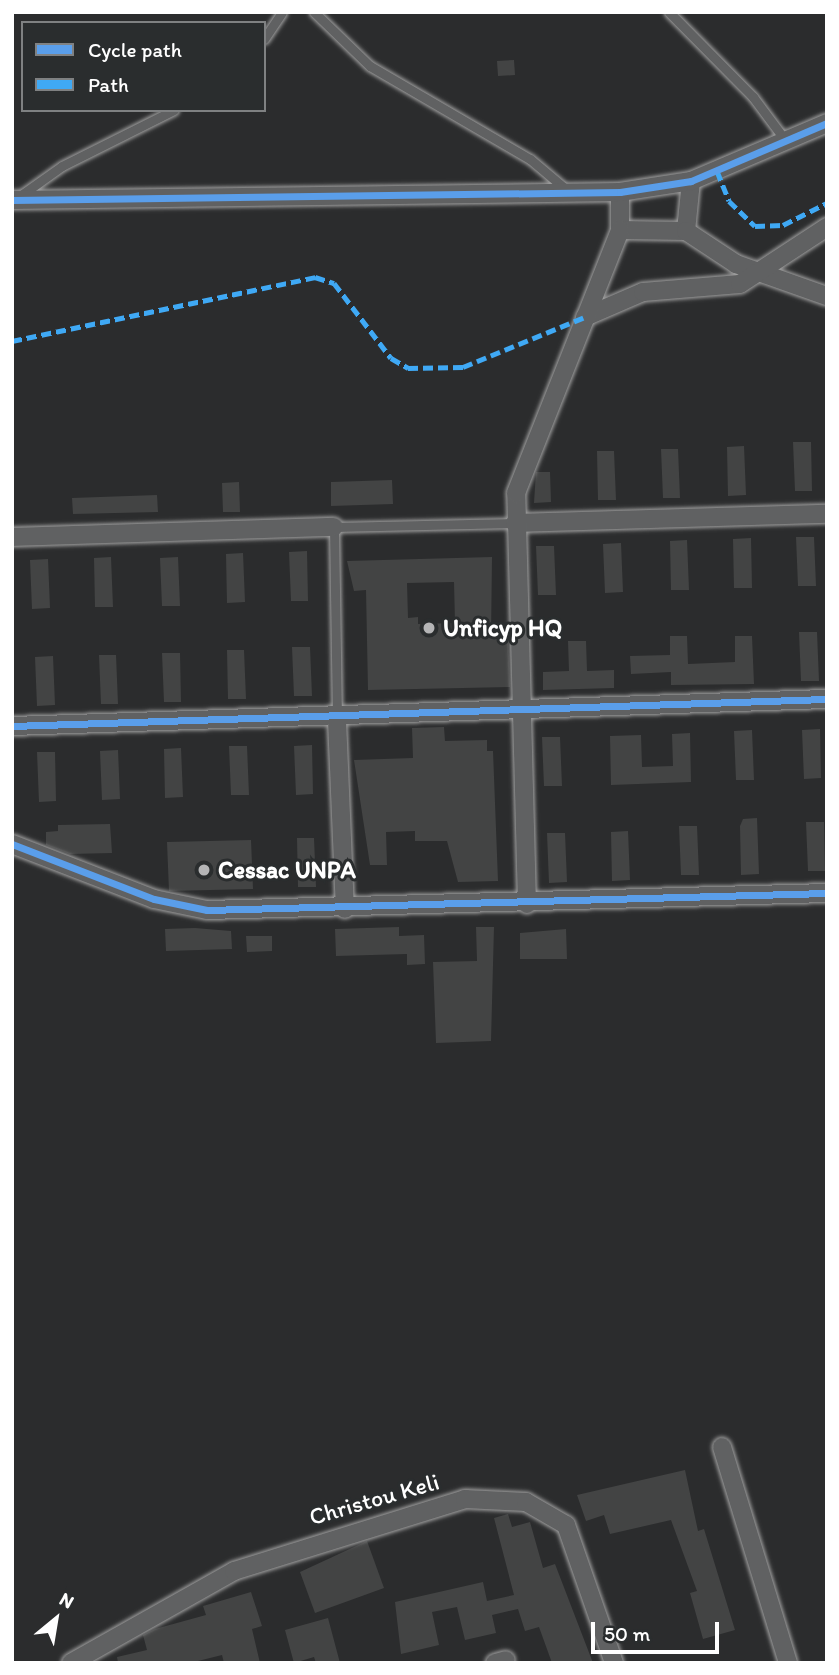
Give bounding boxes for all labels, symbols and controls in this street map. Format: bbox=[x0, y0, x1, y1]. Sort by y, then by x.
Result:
legend bbox=[21, 21, 266, 112]
text: Cycle path bbox=[88, 37, 182, 62]
text: Path bbox=[88, 72, 129, 97]
place label: Unficyp HQ bbox=[443, 614, 562, 642]
marker: Unficyp HQ bbox=[421, 620, 437, 636]
place label: Cessac UNPA bbox=[218, 856, 356, 884]
marker: Cessac UNPA bbox=[196, 862, 212, 878]
street label: Christou Keli bbox=[306, 1467, 442, 1531]
north arrow bbox=[21, 1584, 91, 1654]
text: N bbox=[55, 1587, 78, 1614]
scale bar bbox=[594, 1608, 722, 1652]
text: 50 m bbox=[604, 1621, 650, 1646]

